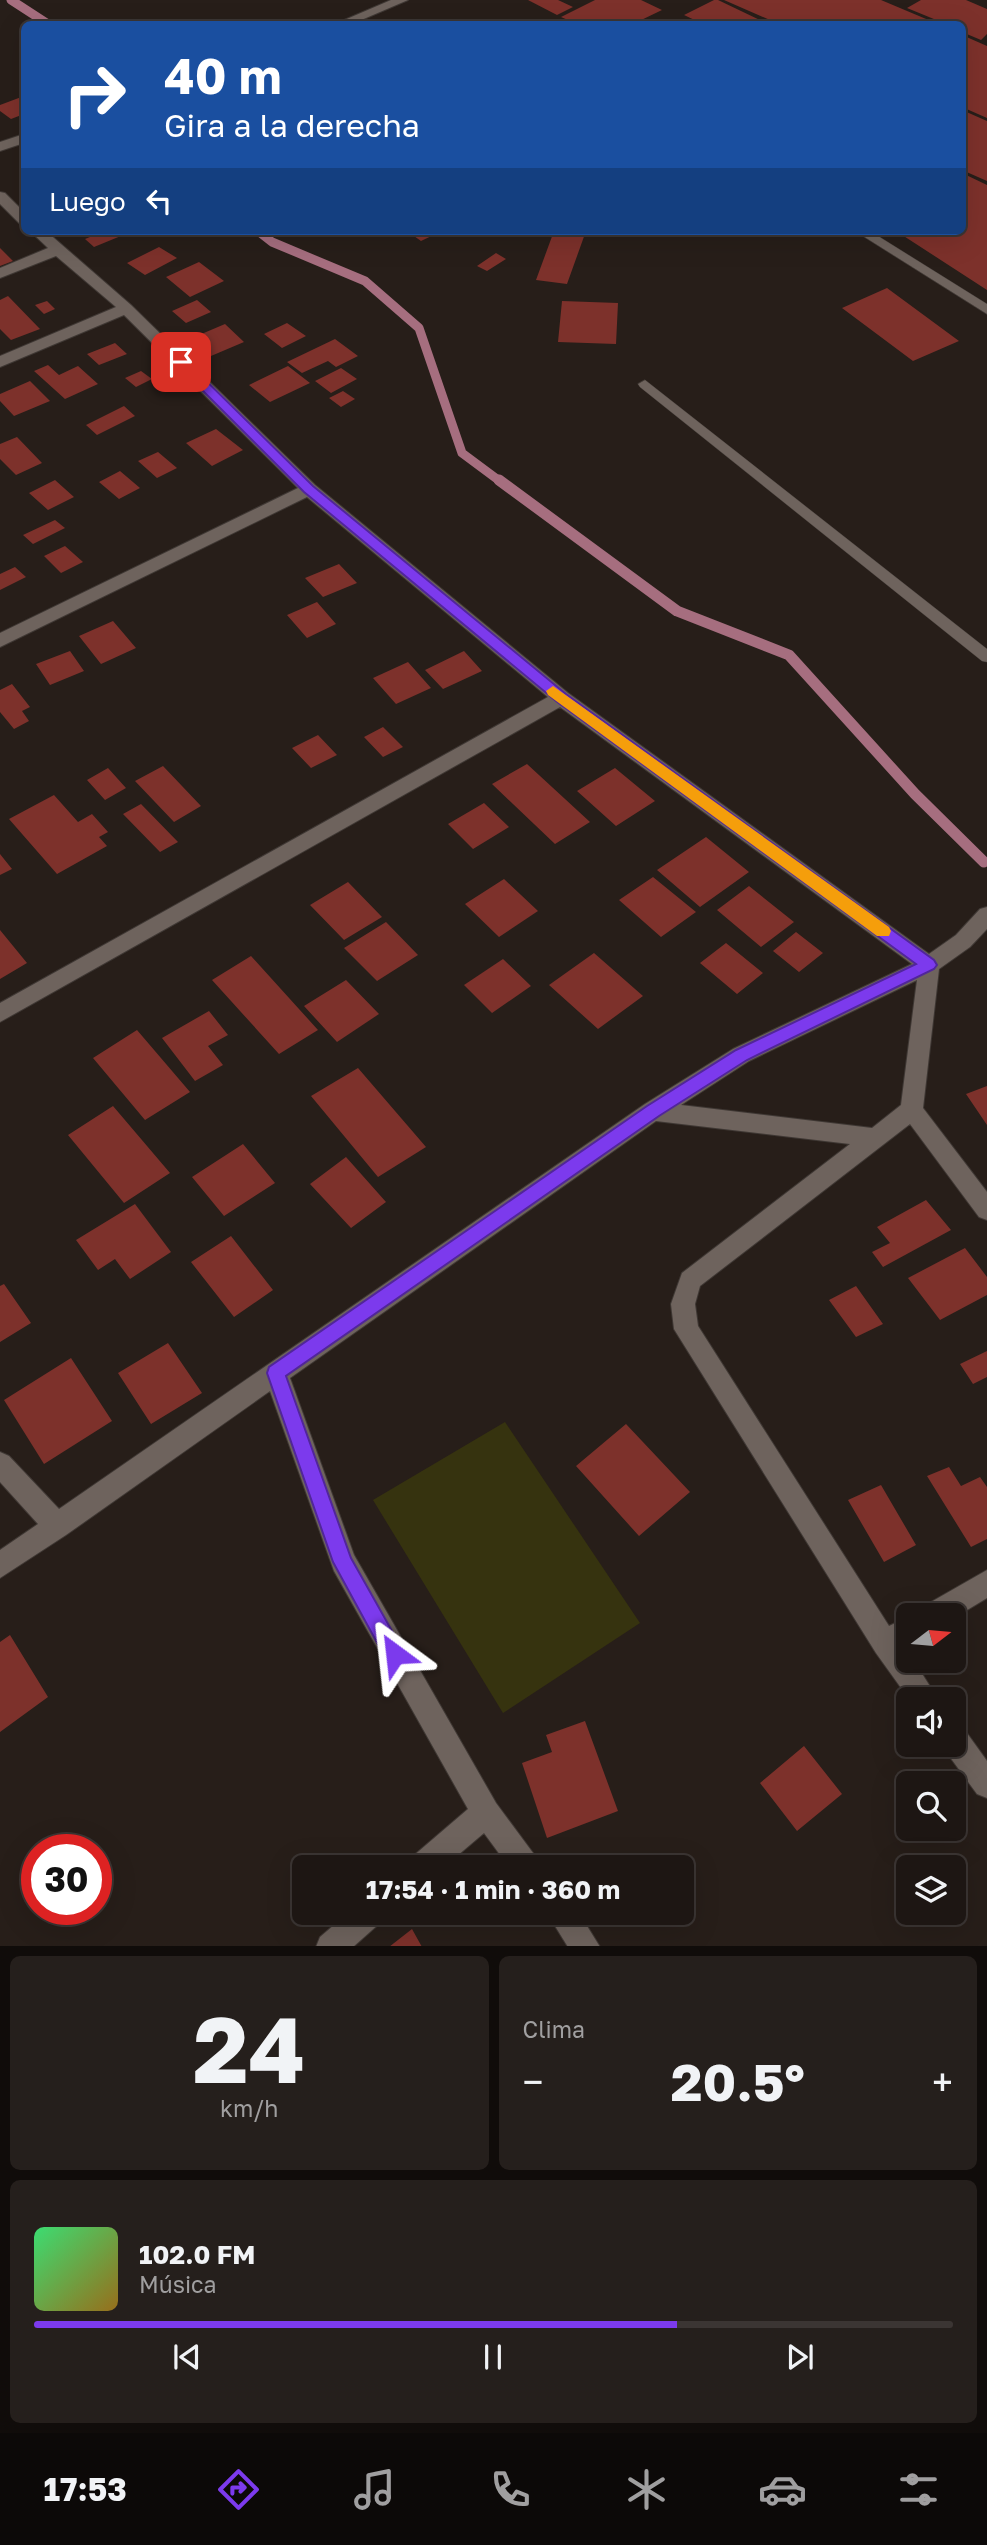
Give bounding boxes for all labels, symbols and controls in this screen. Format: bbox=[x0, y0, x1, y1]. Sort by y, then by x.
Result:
text: 40 m bbox=[164, 46, 282, 105]
icon: right bbox=[49, 49, 140, 140]
text: Gira a la derecha bbox=[164, 106, 420, 144]
icon: left bbox=[140, 182, 178, 220]
text: Luego bbox=[49, 186, 126, 217]
pin bbox=[151, 332, 211, 392]
icon: arrive bbox=[162, 343, 200, 381]
north arrow bbox=[896, 1603, 966, 1673]
map controls bbox=[896, 1603, 966, 1925]
position arrow bbox=[358, 1617, 432, 1691]
button: sound bbox=[896, 1687, 966, 1757]
button: search bbox=[896, 1771, 966, 1841]
speed limit sign: 30 bbox=[21, 1834, 112, 1925]
button: layers bbox=[896, 1855, 966, 1925]
text: 17:54 · 1 min · 360 m bbox=[366, 1874, 620, 1905]
text: 24 bbox=[193, 1994, 305, 2103]
text: Clima bbox=[523, 2015, 585, 2043]
text: 20.5° bbox=[671, 2050, 805, 2112]
text: − bbox=[523, 2059, 543, 2104]
text: + bbox=[932, 2059, 953, 2104]
text: km/h bbox=[220, 2094, 279, 2122]
text: 102.0 FM bbox=[139, 2239, 255, 2270]
text: Música bbox=[139, 2270, 217, 2298]
icon: previous bbox=[168, 2338, 206, 2376]
icon: pause bbox=[474, 2338, 512, 2376]
icon: next bbox=[781, 2338, 819, 2376]
icon: directions bbox=[214, 2465, 263, 2514]
icon: music bbox=[350, 2465, 399, 2514]
icon: phone bbox=[486, 2465, 535, 2514]
icon: climate bbox=[622, 2465, 671, 2514]
icon: car bbox=[758, 2465, 807, 2514]
icon: filters bbox=[894, 2465, 943, 2514]
text: 17:53 bbox=[44, 2470, 127, 2508]

